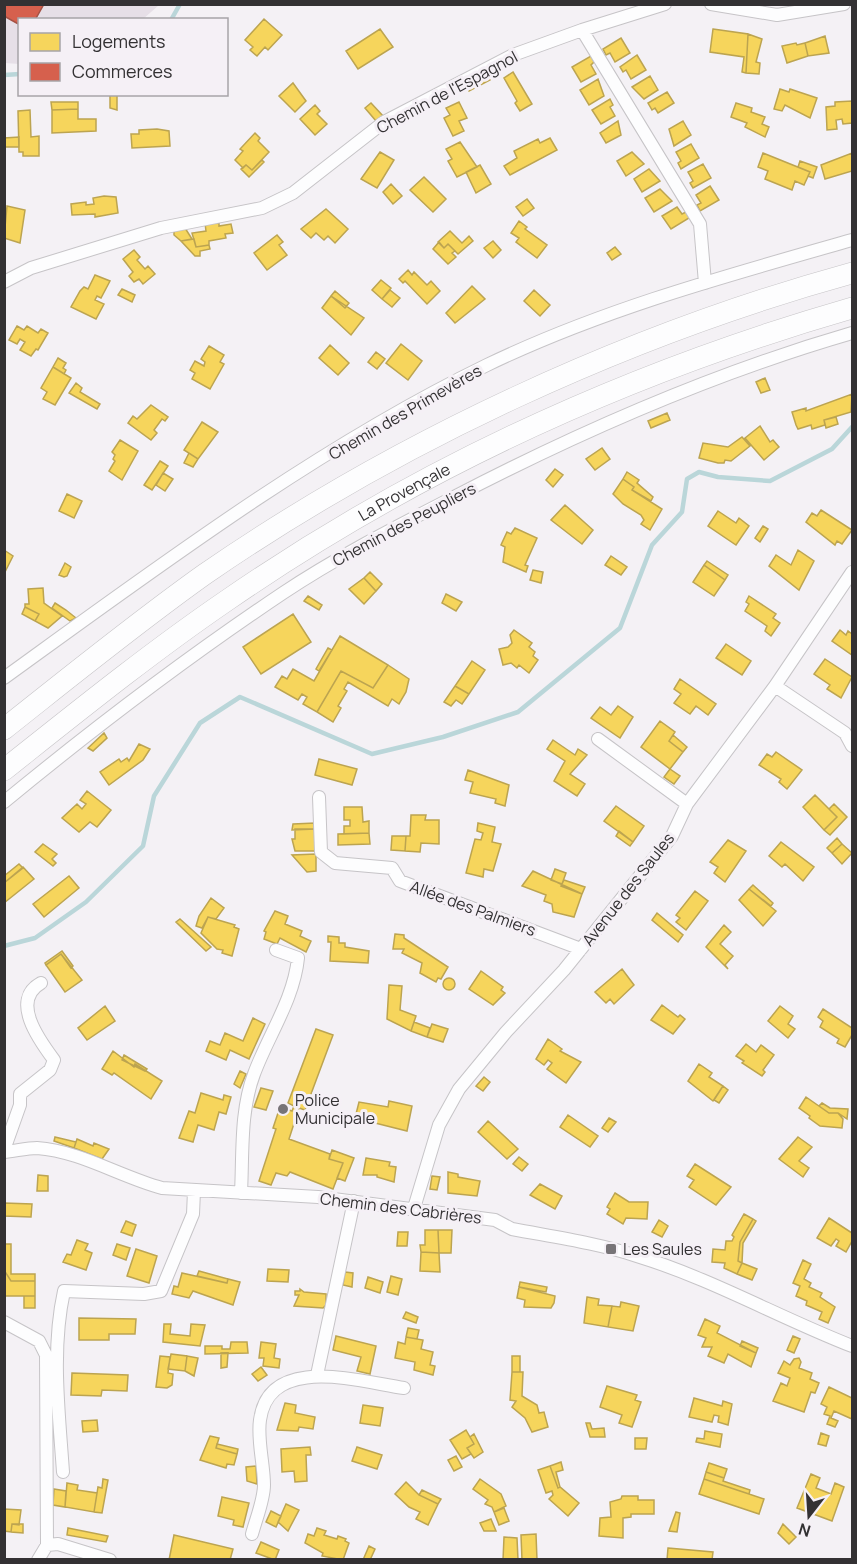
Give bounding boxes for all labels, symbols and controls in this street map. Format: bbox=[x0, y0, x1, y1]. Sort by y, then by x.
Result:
legend bbox=[18, 18, 228, 96]
text: Logements bbox=[72, 29, 166, 53]
street label: Chemin de l'Espagnol bbox=[373, 45, 521, 139]
text: Commerces bbox=[72, 59, 173, 83]
street label: Chemin des Primevères bbox=[325, 359, 485, 465]
street label: La Provençale bbox=[354, 458, 454, 526]
street label: Chemin des Peupliers bbox=[329, 477, 479, 571]
street label: Avenue des Saules bbox=[577, 828, 679, 950]
street label: Allée des Palmiers bbox=[407, 875, 539, 941]
place label: Police Municipale bbox=[295, 1089, 375, 1129]
marker: Police Municipale bbox=[276, 1102, 290, 1116]
street label: Chemin des Cabrières bbox=[319, 1187, 483, 1229]
place label: Les Saules bbox=[623, 1238, 702, 1260]
marker: Les Saules bbox=[604, 1242, 618, 1256]
north arrow bbox=[779, 1486, 839, 1546]
text: N bbox=[796, 1518, 813, 1543]

